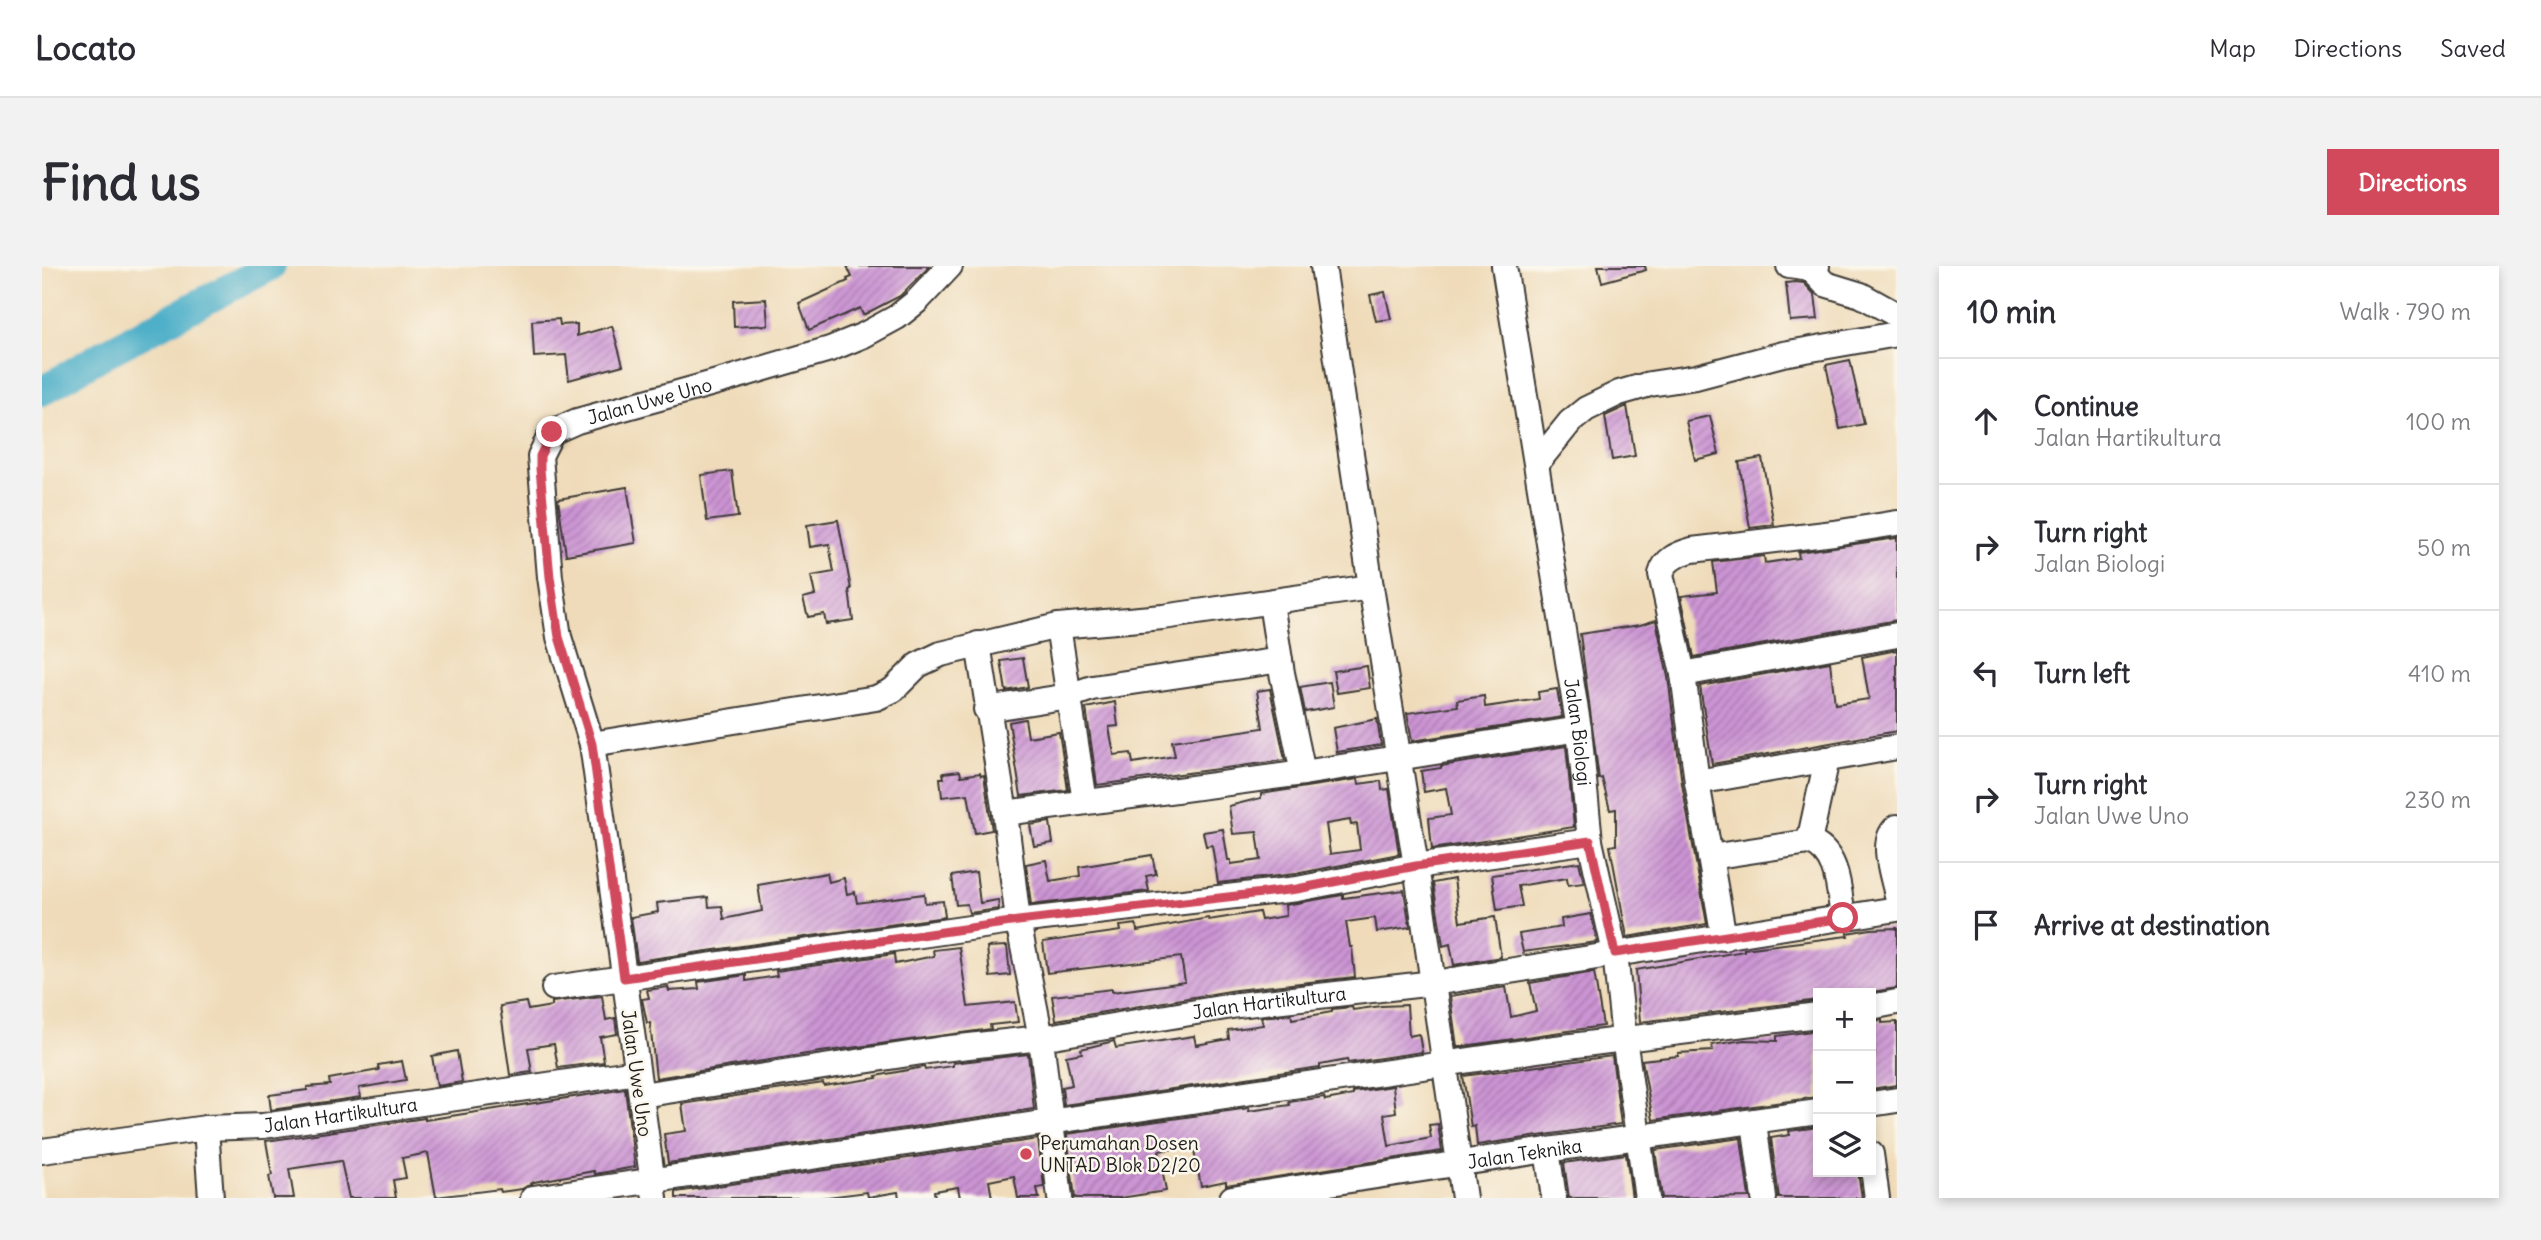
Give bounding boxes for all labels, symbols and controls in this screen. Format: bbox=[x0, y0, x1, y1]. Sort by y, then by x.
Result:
text: Locato bbox=[35, 27, 136, 69]
text: Map bbox=[2209, 33, 2256, 63]
text: Directions bbox=[2294, 33, 2402, 63]
text: Saved bbox=[2440, 33, 2506, 63]
button: Directions bbox=[2327, 149, 2499, 215]
text: Find us bbox=[42, 152, 200, 213]
text: 10 min bbox=[1967, 293, 2056, 331]
text: Walk · 790 m bbox=[2340, 297, 2471, 326]
street label: Jalan Uwe Uno bbox=[585, 372, 715, 430]
text: Continue bbox=[2034, 390, 2139, 423]
icon: ahead bbox=[1967, 402, 2005, 440]
text: 100 m bbox=[2406, 407, 2471, 436]
route end bbox=[536, 416, 567, 447]
text: Jalan Hartikultura bbox=[2034, 423, 2222, 452]
text: Turn right bbox=[2034, 516, 2147, 549]
icon: right bbox=[1967, 528, 2005, 566]
text: 50 m bbox=[2417, 533, 2471, 562]
text: Jalan Biologi bbox=[2034, 549, 2165, 578]
icon: left bbox=[1967, 654, 2005, 692]
text: Turn left bbox=[2034, 657, 2130, 690]
text: 410 m bbox=[2408, 659, 2471, 688]
street label: Jalan Biologi bbox=[1559, 677, 1597, 787]
text: Turn right bbox=[2034, 768, 2147, 801]
icon: right bbox=[1967, 780, 2005, 818]
text: 230 m bbox=[2405, 785, 2471, 814]
text: Jalan Uwe Uno bbox=[2034, 801, 2189, 830]
route start bbox=[1827, 902, 1858, 933]
icon: arrive bbox=[1967, 906, 2005, 944]
text: Arrive at destination bbox=[2034, 909, 2270, 942]
street label: Jalan Hartikultura bbox=[1190, 981, 1348, 1025]
map controls bbox=[1813, 988, 1876, 1177]
button: + bbox=[1813, 988, 1876, 1051]
street label: Jalan Uwe Uno bbox=[616, 1008, 658, 1138]
button: − bbox=[1813, 1051, 1876, 1114]
street label: Jalan Hartikultura bbox=[262, 1092, 419, 1138]
button: layers bbox=[1813, 1114, 1876, 1177]
place label: Perumahan Dosen UNTAD Blok D2/20 bbox=[1040, 1131, 1201, 1177]
street label: Jalan Teknika bbox=[1466, 1133, 1584, 1174]
marker: Perumahan Dosen UNTAD Blok D2/20 bbox=[1018, 1146, 1034, 1162]

